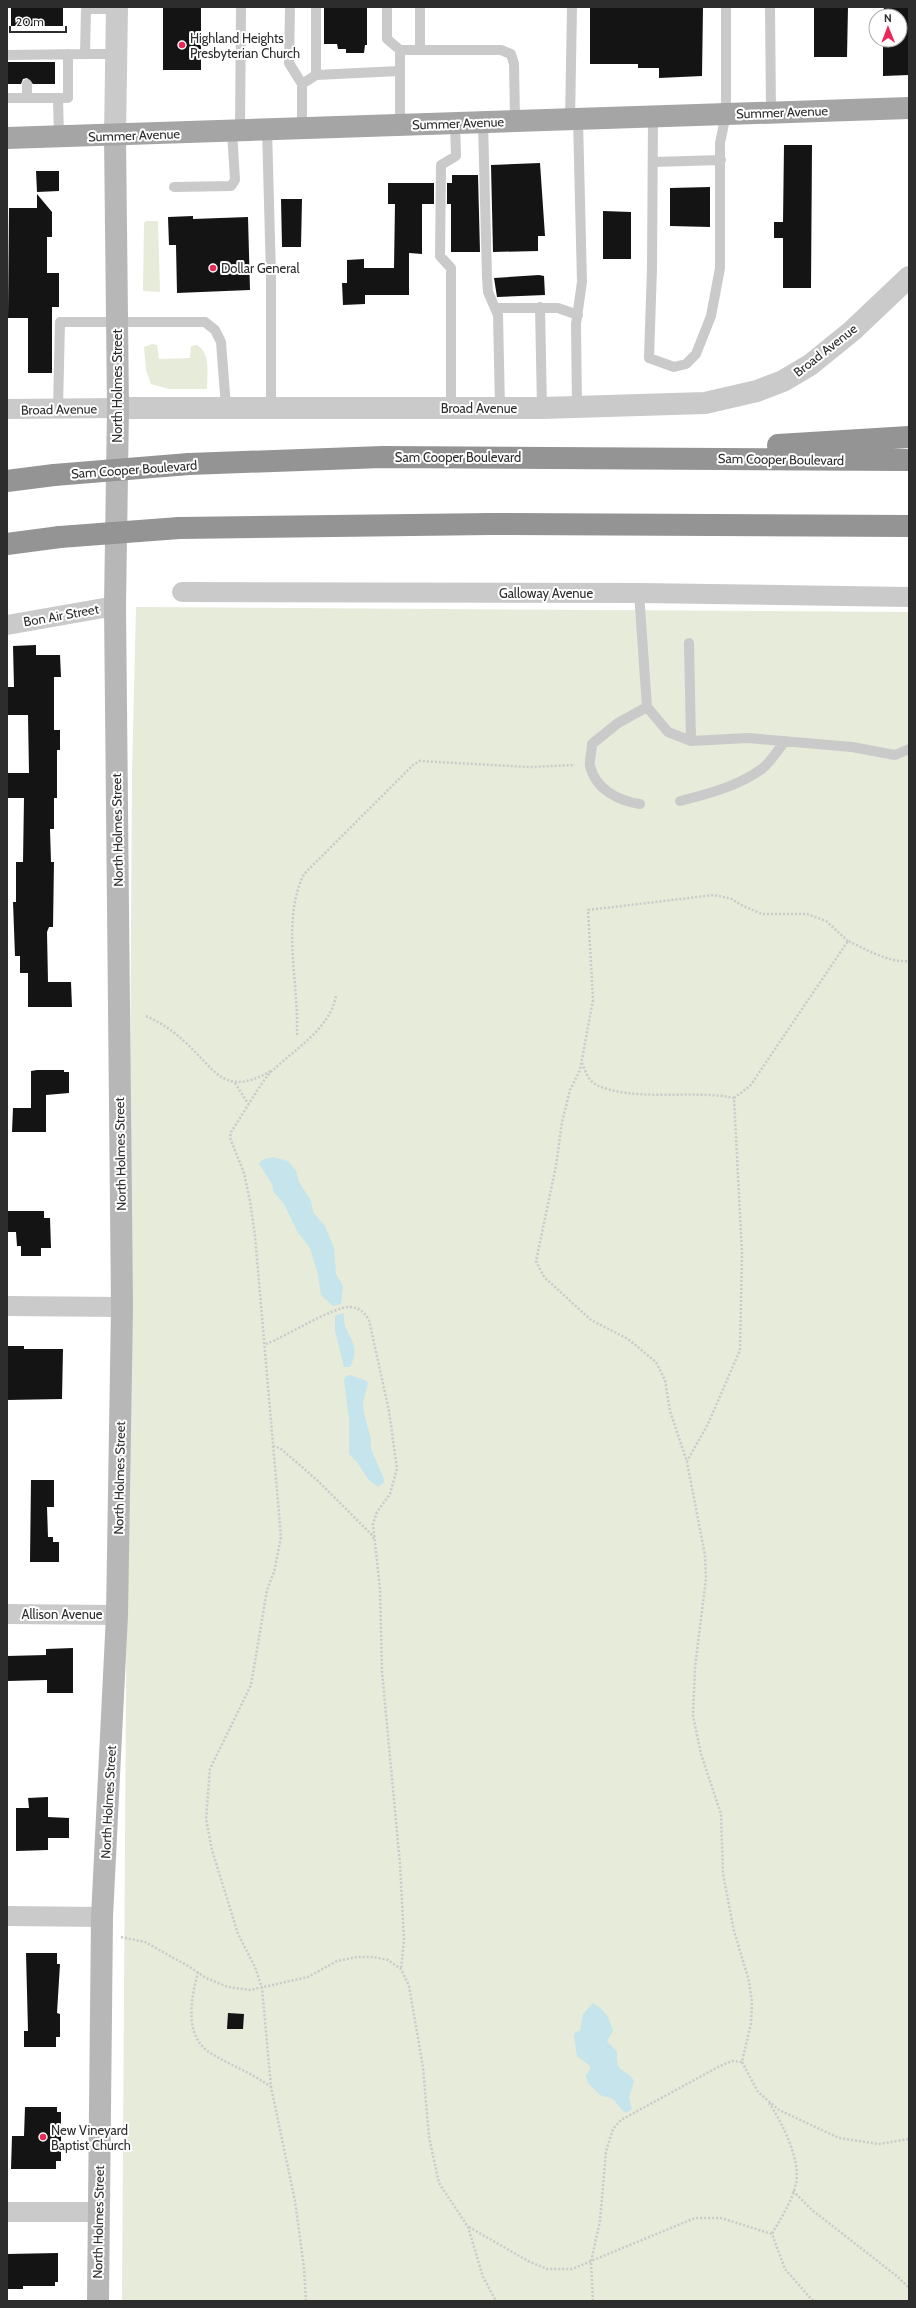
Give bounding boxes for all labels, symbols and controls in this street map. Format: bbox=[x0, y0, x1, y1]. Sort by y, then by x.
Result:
scale bar bbox=[10, 8, 66, 34]
north arrow bbox=[868, 8, 908, 48]
text: N bbox=[884, 11, 892, 25]
text: 20 m bbox=[16, 14, 44, 29]
place label: Highland Heights Presbyterian Church bbox=[190, 30, 300, 61]
marker: Highland Heights Presbyterian Church bbox=[177, 40, 187, 50]
street label: Summer Avenue bbox=[736, 102, 829, 122]
street label: Summer Avenue bbox=[412, 113, 505, 133]
street label: Summer Avenue bbox=[88, 125, 181, 145]
place label: Dollar General bbox=[221, 260, 300, 276]
marker: Dollar General bbox=[208, 263, 218, 273]
street label: Broad Avenue bbox=[790, 320, 860, 380]
street label: North Holmes Street bbox=[109, 329, 125, 443]
street label: Broad Avenue bbox=[21, 400, 98, 418]
street label: Broad Avenue bbox=[441, 400, 518, 416]
street label: Sam Cooper Boulevard bbox=[395, 449, 521, 465]
street label: Sam Cooper Boulevard bbox=[718, 450, 844, 468]
street label: Sam Cooper Boulevard bbox=[70, 457, 198, 481]
street label: Galloway Avenue bbox=[499, 585, 593, 601]
street label: Bon Air Street bbox=[22, 600, 101, 630]
street label: North Holmes Street bbox=[108, 772, 126, 887]
street label: North Holmes Street bbox=[111, 1096, 129, 1211]
street label: North Holmes Street bbox=[110, 1420, 128, 1535]
street label: Allison Avenue bbox=[22, 1606, 103, 1622]
street label: North Holmes Street bbox=[97, 1744, 119, 1859]
place label: New Vineyard Baptist Church bbox=[51, 2122, 131, 2153]
marker: New Vineyard Baptist Church bbox=[38, 2132, 48, 2142]
street label: North Holmes Street bbox=[89, 2164, 107, 2279]

